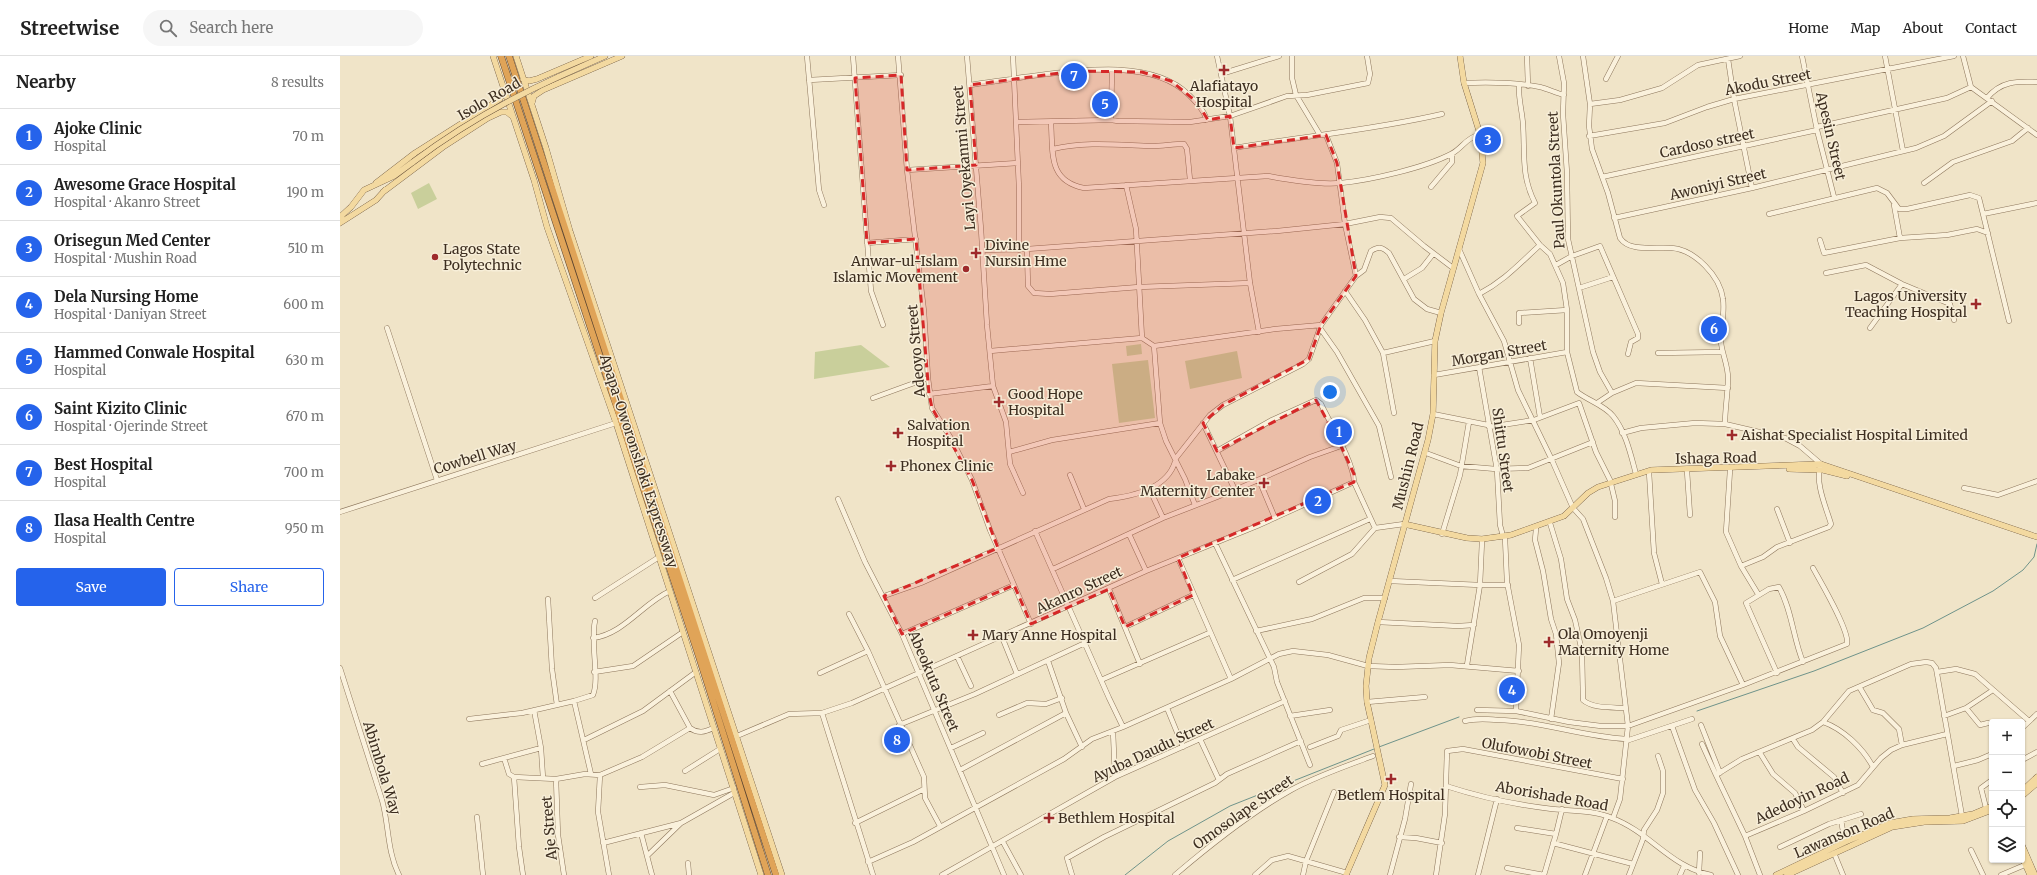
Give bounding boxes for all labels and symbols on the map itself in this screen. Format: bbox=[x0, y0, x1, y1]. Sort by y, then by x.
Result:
pin: 7 bbox=[1061, 61, 1087, 91]
marker: Alafiatayo Hospital bbox=[1218, 64, 1230, 76]
street label: Akodu Street bbox=[1722, 65, 1813, 99]
street label: Isolo Road bbox=[454, 73, 524, 124]
place label: Alafiatayo Hospital bbox=[1189, 77, 1258, 111]
street label: Layi Oyekanmi Street bbox=[949, 84, 979, 231]
pin: 5 bbox=[1092, 89, 1118, 119]
street label: Apesin Street bbox=[1812, 89, 1850, 182]
street label: Paul Okuntola Street bbox=[1543, 110, 1569, 249]
street label: Cardoso street bbox=[1658, 124, 1757, 162]
pin: 3 bbox=[1475, 125, 1501, 155]
street label: Awoniyi Street bbox=[1667, 164, 1769, 204]
place label: Divine Nursin Hme bbox=[985, 236, 1067, 270]
place label: Lagos State Polytechnic bbox=[443, 240, 522, 274]
marker: Divine Nursin Hme bbox=[970, 247, 982, 259]
marker: Lagos State Polytechnic bbox=[430, 252, 440, 262]
place label: Anwar-ul-Islam Islamic Movement bbox=[833, 252, 959, 286]
marker: Anwar-ul-Islam Islamic Movement bbox=[961, 264, 971, 274]
place label: Lagos University Teaching Hospital bbox=[1845, 287, 1968, 321]
marker: Lagos University Teaching Hospital bbox=[1970, 298, 1982, 310]
street label: Adeoyo Street bbox=[903, 303, 929, 399]
pin: 6 bbox=[1701, 314, 1727, 344]
street label: Morgan Street bbox=[1450, 336, 1549, 370]
street label: Apapa-Oworonshoki Expressway bbox=[596, 351, 682, 571]
your location bbox=[1320, 382, 1340, 402]
place label: Good Hope Hospital bbox=[1008, 385, 1083, 419]
marker: Good Hope Hospital bbox=[993, 396, 1005, 408]
street label: Shittu Street bbox=[1488, 407, 1518, 494]
place label: Salvation Hospital bbox=[907, 416, 970, 450]
pin: 1 bbox=[1326, 417, 1352, 447]
street label: Mushin Road bbox=[1388, 420, 1428, 511]
place label: Aishat Specialist Hospital Limited bbox=[1740, 426, 1969, 444]
marker: Salvation Hospital bbox=[892, 427, 904, 439]
marker: Aishat Specialist Hospital Limited bbox=[1726, 429, 1738, 441]
street label: Cowbell Way bbox=[431, 436, 519, 478]
street label: Ishaga Road bbox=[1675, 448, 1758, 468]
place label: Phonex Clinic bbox=[900, 457, 993, 475]
marker: Phonex Clinic bbox=[885, 460, 897, 472]
place label: Labake Maternity Center bbox=[1140, 466, 1255, 500]
marker: Labake Maternity Center bbox=[1258, 477, 1270, 489]
pin: 2 bbox=[1305, 486, 1331, 516]
street label: Akanro Street bbox=[1032, 562, 1125, 618]
place label: Ola Omoyenji Maternity Home bbox=[1558, 625, 1669, 659]
place label: Mary Anne Hospital bbox=[982, 626, 1117, 644]
street label: Abeokuta Street bbox=[904, 627, 964, 735]
marker: Mary Anne Hospital bbox=[967, 629, 979, 641]
marker: Ola Omoyenji Maternity Home bbox=[1543, 636, 1555, 648]
pin: 4 bbox=[1499, 675, 1525, 705]
street label: Ayuba Daudu Street bbox=[1088, 714, 1217, 787]
street label: Abimbola Way bbox=[359, 718, 405, 818]
pin: 8 bbox=[884, 725, 910, 755]
street label: Olufowobi Street bbox=[1480, 733, 1594, 773]
street label: Adedoyin Road bbox=[1751, 768, 1852, 828]
street label: Omosolape Street bbox=[1189, 770, 1297, 853]
marker: Betlem Hospital bbox=[1385, 773, 1397, 785]
street label: Aborishade Road bbox=[1493, 777, 1610, 815]
place label: Betlem Hospital bbox=[1337, 786, 1446, 804]
street label: Aje Street bbox=[537, 795, 561, 862]
street label: Lawanson Road bbox=[1791, 804, 1897, 862]
place label: Bethlem Hospital bbox=[1058, 809, 1176, 827]
marker: Bethlem Hospital bbox=[1043, 812, 1055, 824]

